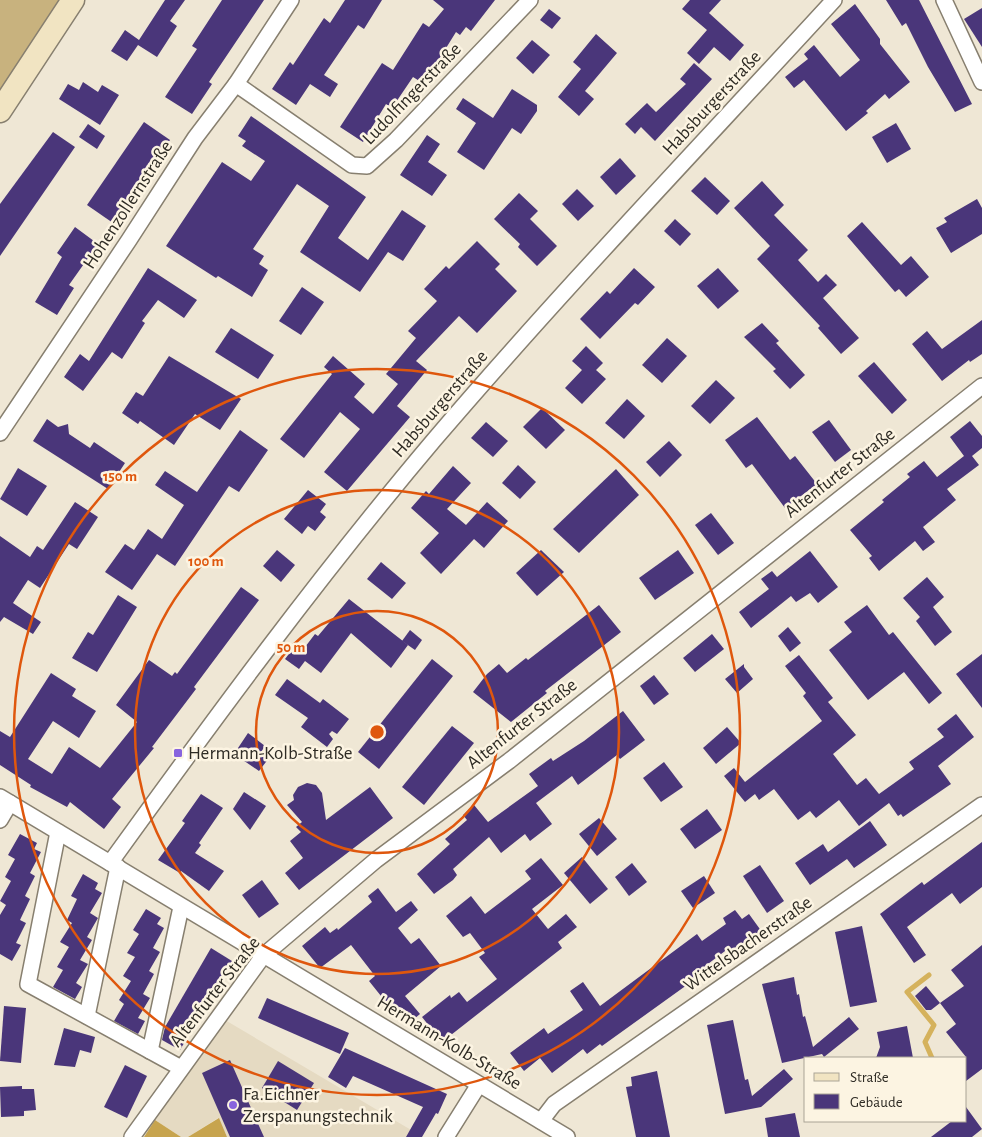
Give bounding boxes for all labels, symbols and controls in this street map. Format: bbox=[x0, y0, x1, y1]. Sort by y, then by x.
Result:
street label: Ludolfingerstraße bbox=[359, 40, 465, 148]
street label: Habsburgerstraße bbox=[659, 47, 765, 159]
street label: Hohenzollernstraße bbox=[80, 138, 176, 272]
street label: Habsburgerstraße bbox=[389, 347, 491, 461]
street label: Altenfurter Straße bbox=[781, 424, 899, 522]
text: 150 m bbox=[103, 469, 137, 484]
text: 100 m bbox=[188, 554, 224, 569]
text: 50 m bbox=[277, 640, 305, 655]
street label: Altenfurter Straße bbox=[463, 675, 581, 773]
centre of rings bbox=[368, 723, 386, 741]
place label: Hermann-Kolb-Straße bbox=[188, 744, 353, 763]
marker: Hermann-Kolb-Straße bbox=[172, 747, 184, 759]
street label: Wittelsbacherstraße bbox=[680, 893, 816, 995]
street label: Altenfurter Straße bbox=[166, 933, 264, 1051]
street label: Hermann-Kolb-Straße bbox=[374, 992, 524, 1094]
legend bbox=[804, 1057, 967, 1122]
text: Straße bbox=[850, 1070, 889, 1085]
place label: Fa.Eichner Zerspanungstechnik bbox=[243, 1085, 393, 1126]
text: Gebäude bbox=[850, 1095, 903, 1110]
marker: Fa.Eichner Zerspanungstechnik bbox=[227, 1099, 239, 1111]

